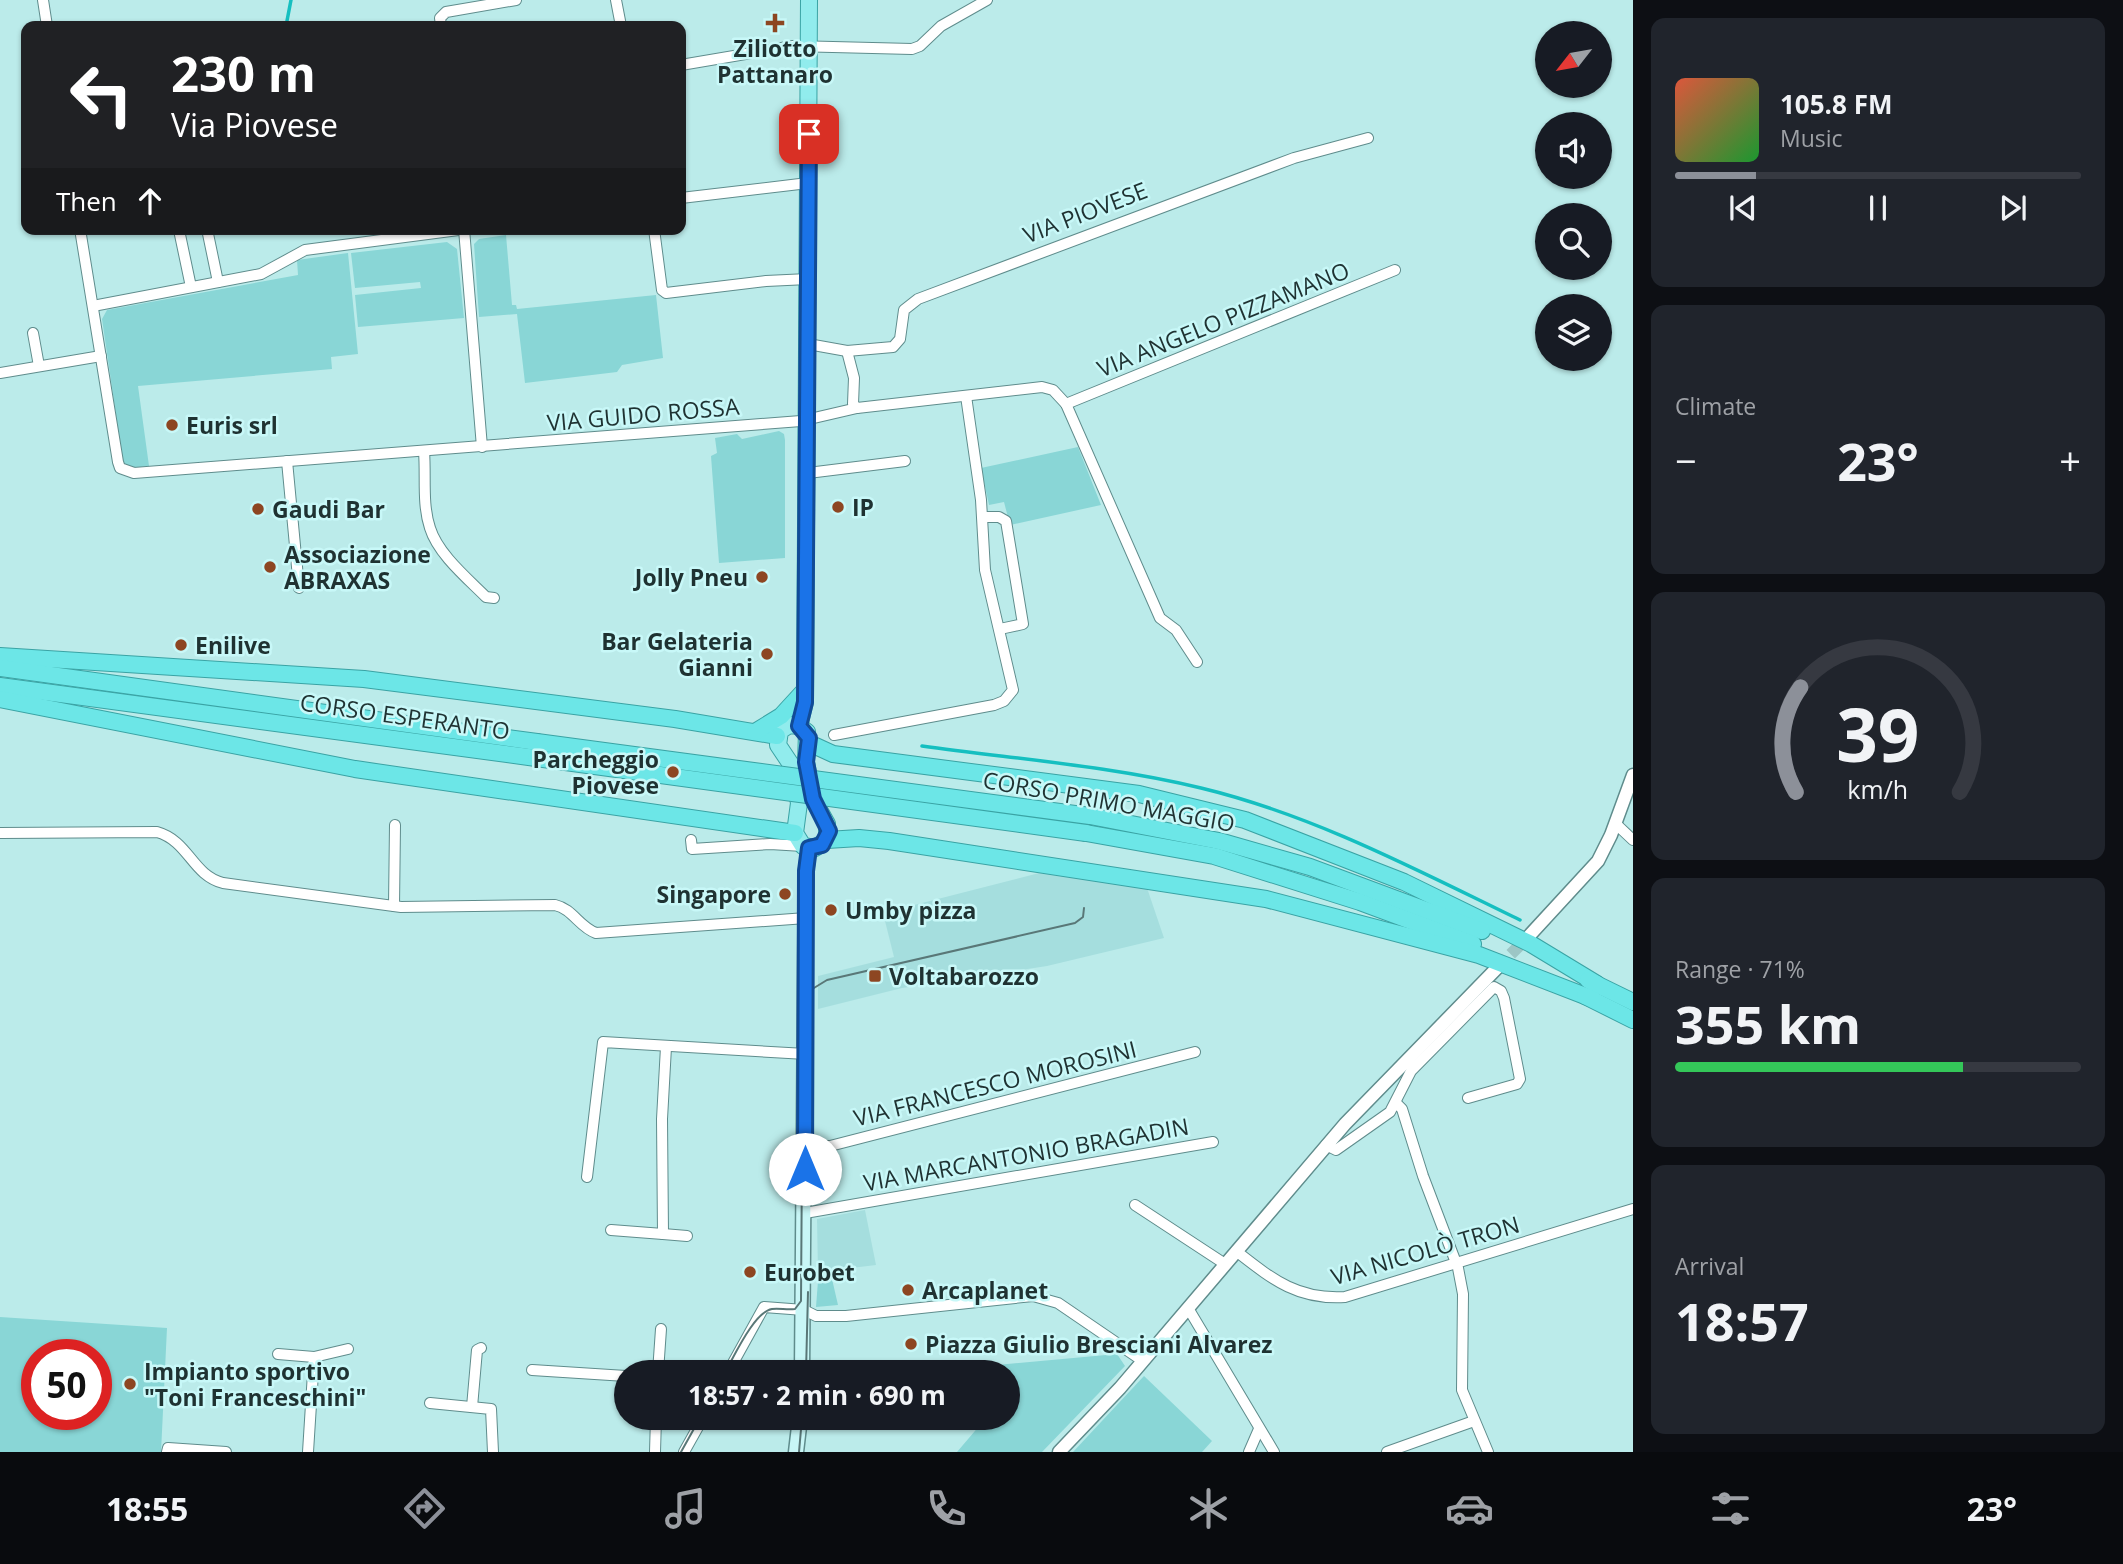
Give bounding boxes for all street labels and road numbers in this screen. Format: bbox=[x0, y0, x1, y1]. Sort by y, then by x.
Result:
street label: VIA PIOVESE bbox=[1018, 174, 1152, 250]
street label: VIA ANGELO PIZZAMANO bbox=[1092, 254, 1354, 384]
street label: VIA GUIDO ROSSA bbox=[545, 390, 741, 438]
street label: CORSO ESPERANTO bbox=[298, 685, 512, 747]
street label: CORSO PRIMO MAGGIO bbox=[981, 763, 1237, 839]
street label: VIA FRANCESCO MOROSINI bbox=[850, 1032, 1140, 1134]
street label: VIA MARCANTONIO BRAGADIN bbox=[861, 1110, 1191, 1198]
street label: VIA NICOLÒ TRON bbox=[1327, 1208, 1523, 1292]

